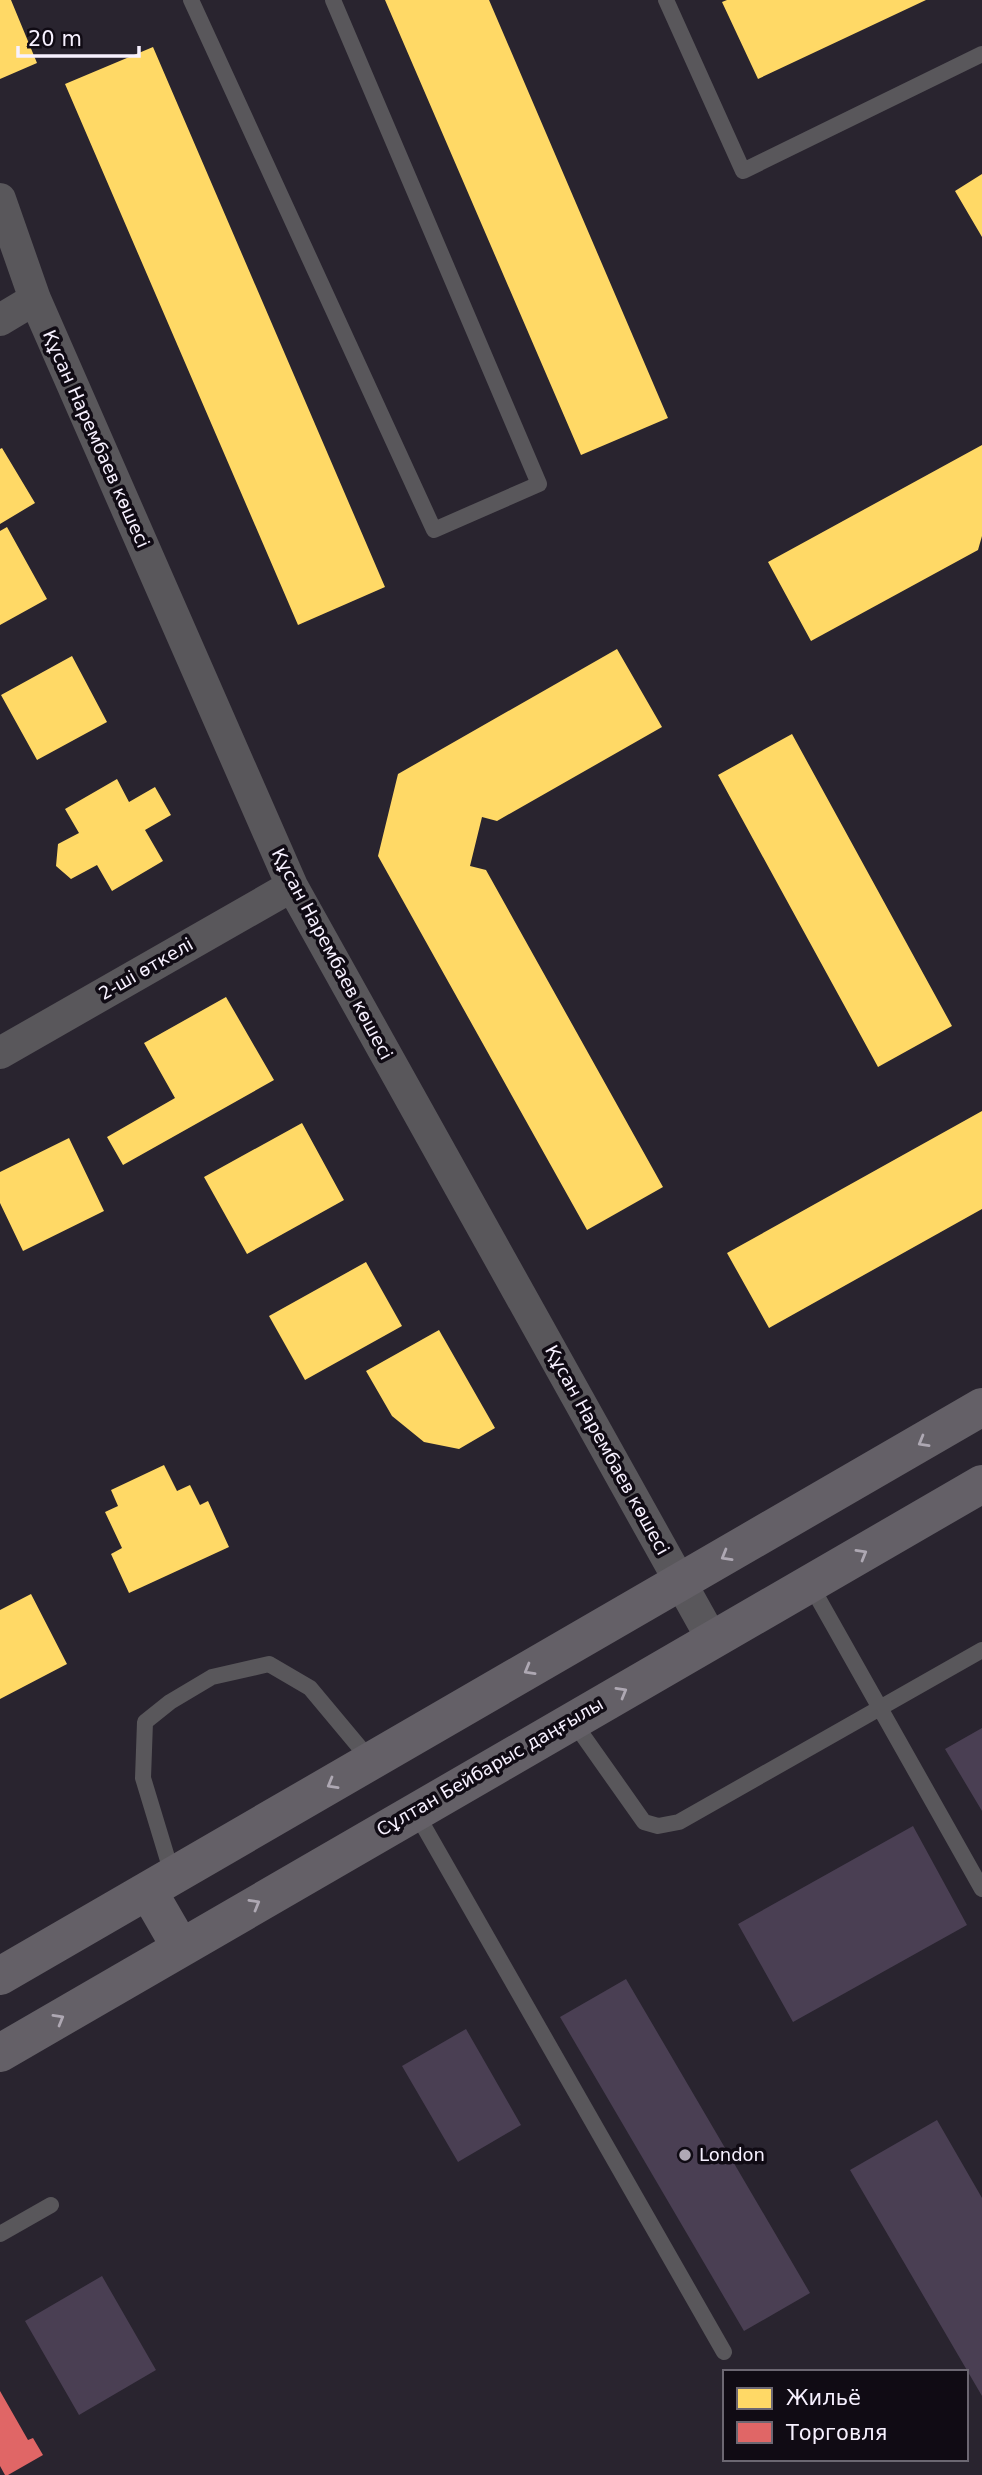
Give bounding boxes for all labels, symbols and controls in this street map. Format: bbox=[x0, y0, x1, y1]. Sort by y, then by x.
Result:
scale bar bbox=[18, 14, 138, 58]
text: 20 m bbox=[28, 27, 82, 51]
street label: Құсан Нарембаев көшесі bbox=[39, 327, 154, 551]
street label: Құсан Нарембаев көшесі bbox=[268, 844, 397, 1063]
street label: 2-ші өткелі bbox=[95, 933, 197, 1004]
street label: Құсан Нарембаев көшесі bbox=[541, 1341, 674, 1558]
one-way arrow bbox=[918, 1434, 930, 1447]
one-way arrow bbox=[721, 1548, 733, 1561]
one-way arrow bbox=[854, 1549, 867, 1562]
one-way arrow bbox=[524, 1662, 537, 1675]
one-way arrow bbox=[614, 1687, 627, 1700]
street label: Сұлтан Бейбарыс даңғылы bbox=[373, 1693, 607, 1840]
one-way arrow bbox=[327, 1776, 340, 1789]
one-way arrow bbox=[248, 1899, 261, 1912]
one-way arrow bbox=[51, 2014, 64, 2027]
place label: London bbox=[699, 2144, 765, 2165]
marker: London bbox=[677, 2147, 693, 2163]
legend bbox=[723, 2370, 968, 2461]
text: Жильё bbox=[786, 2386, 861, 2410]
text: Торговля bbox=[785, 2421, 887, 2445]

